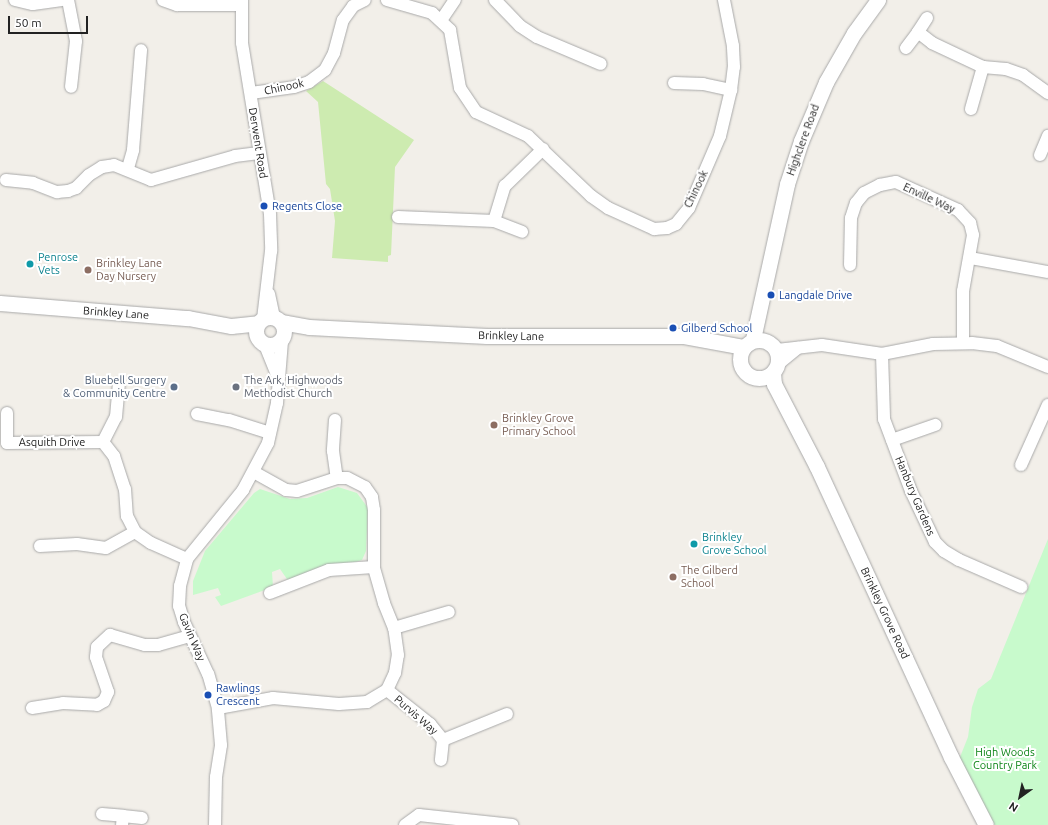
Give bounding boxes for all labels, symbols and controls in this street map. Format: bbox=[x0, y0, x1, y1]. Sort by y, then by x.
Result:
scale bar bbox=[10, 8, 90, 34]
text: 50 m bbox=[15, 16, 42, 29]
street label: Chinook bbox=[263, 76, 305, 98]
street label: Highclere Road bbox=[784, 102, 822, 178]
street label: Derwent Road bbox=[246, 107, 270, 179]
street label: Chinook bbox=[681, 168, 711, 210]
street label: Enville Way bbox=[901, 180, 957, 216]
place label: Regents Close bbox=[272, 199, 342, 213]
marker: Regents Close bbox=[259, 201, 269, 211]
place label: Penrose Vets bbox=[38, 251, 78, 277]
place label: Brinkley Lane Day Nursery bbox=[96, 257, 162, 283]
marker: Penrose Vets bbox=[25, 259, 35, 269]
marker: Brinkley Lane Day Nursery bbox=[83, 265, 93, 275]
place label: Langdale Drive bbox=[779, 288, 852, 302]
marker: Langdale Drive bbox=[766, 290, 776, 300]
street label: Brinkley Lane bbox=[83, 304, 149, 322]
place label: Gilberd School bbox=[681, 321, 752, 335]
marker: Gilberd School bbox=[668, 323, 678, 333]
street label: Brinkley Lane bbox=[478, 329, 544, 343]
place label: Bluebell Surgery & Community Centre bbox=[63, 374, 166, 400]
place label: The Ark, Highwoods Methodist Church bbox=[244, 374, 343, 400]
marker: Bluebell Surgery & Community Centre bbox=[169, 382, 179, 392]
marker: The Ark, Highwoods Methodist Church bbox=[231, 382, 241, 392]
place label: Brinkley Grove Primary School bbox=[502, 412, 576, 438]
marker: Brinkley Grove Primary School bbox=[489, 420, 499, 430]
street label: Asquith Drive bbox=[19, 435, 85, 449]
street label: Hanbury Gardens bbox=[892, 454, 938, 538]
place label: Brinkley Grove School bbox=[702, 531, 767, 557]
marker: Brinkley Grove School bbox=[689, 539, 699, 549]
place label: The Gilberd School bbox=[681, 564, 738, 590]
street label: Brinkley Grove Road bbox=[858, 565, 912, 661]
marker: The Gilberd School bbox=[668, 572, 678, 582]
street label: Gavin Way bbox=[176, 611, 208, 663]
place label: Rawlings Crescent bbox=[216, 682, 260, 708]
marker: Rawlings Crescent bbox=[203, 690, 213, 700]
street label: Purvis Way bbox=[391, 692, 441, 738]
park label: High Woods Country Park bbox=[973, 746, 1037, 772]
north arrow bbox=[1000, 777, 1040, 817]
text: N bbox=[1007, 800, 1020, 814]

